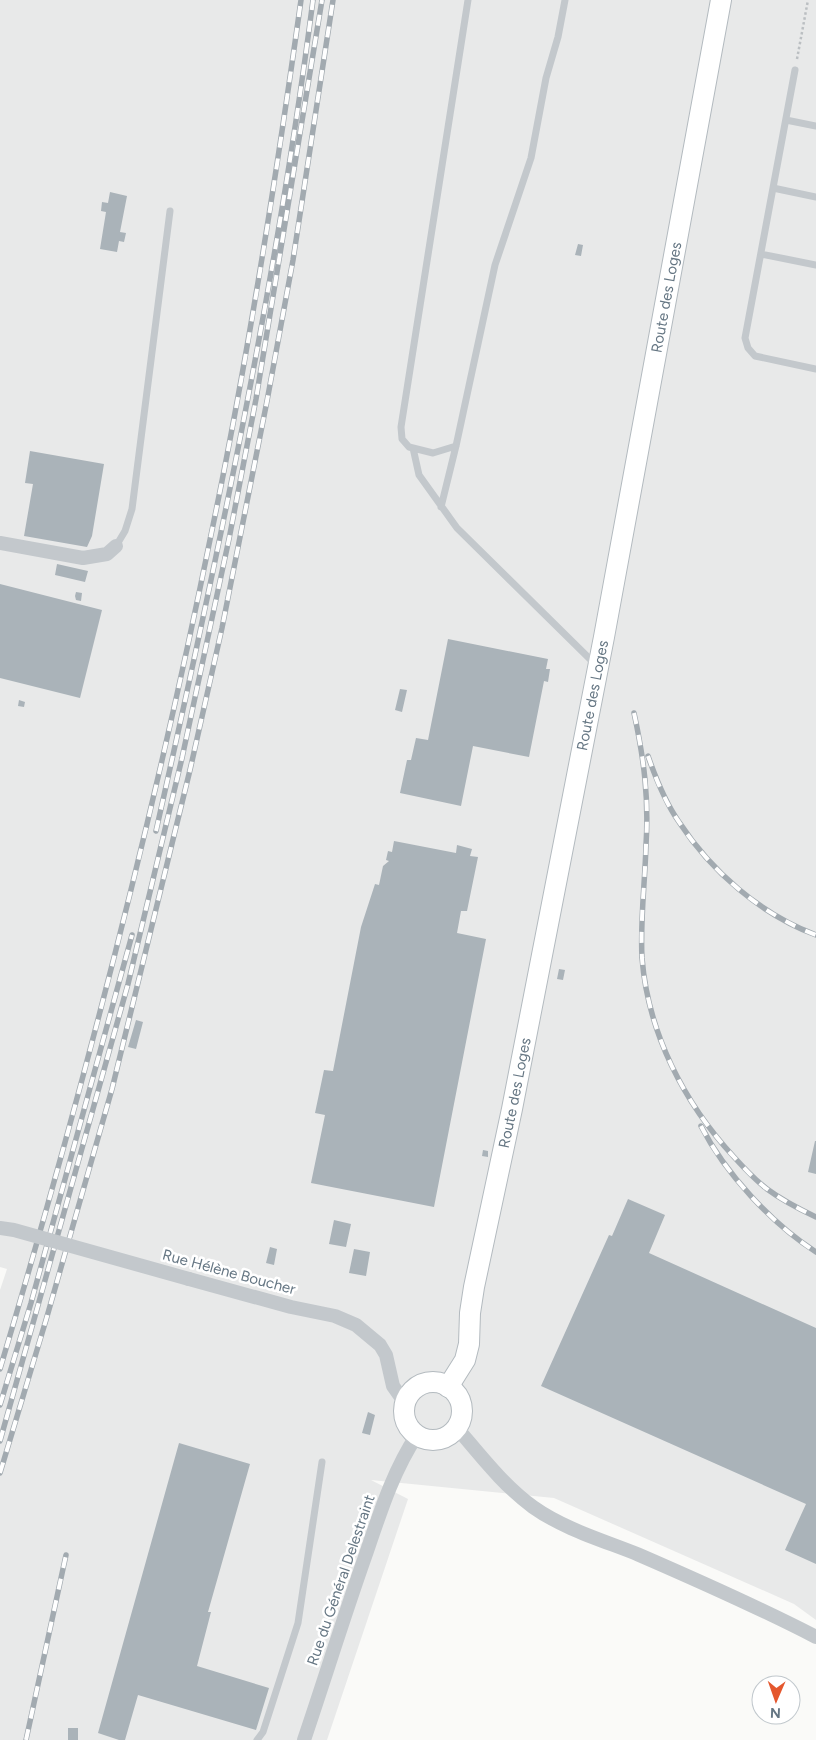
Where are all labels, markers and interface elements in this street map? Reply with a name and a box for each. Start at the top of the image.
street label: Route des Loges [647,240,685,354]
street label: Route des Loges [573,639,612,752]
street label: Route des Loges [495,1036,535,1150]
street label: Rue Hélène Boucher [161,1246,297,1298]
street label: Rue du Général Delestraint [303,1492,379,1668]
north arrow [751,1675,801,1725]
text: N [770,1704,781,1721]

